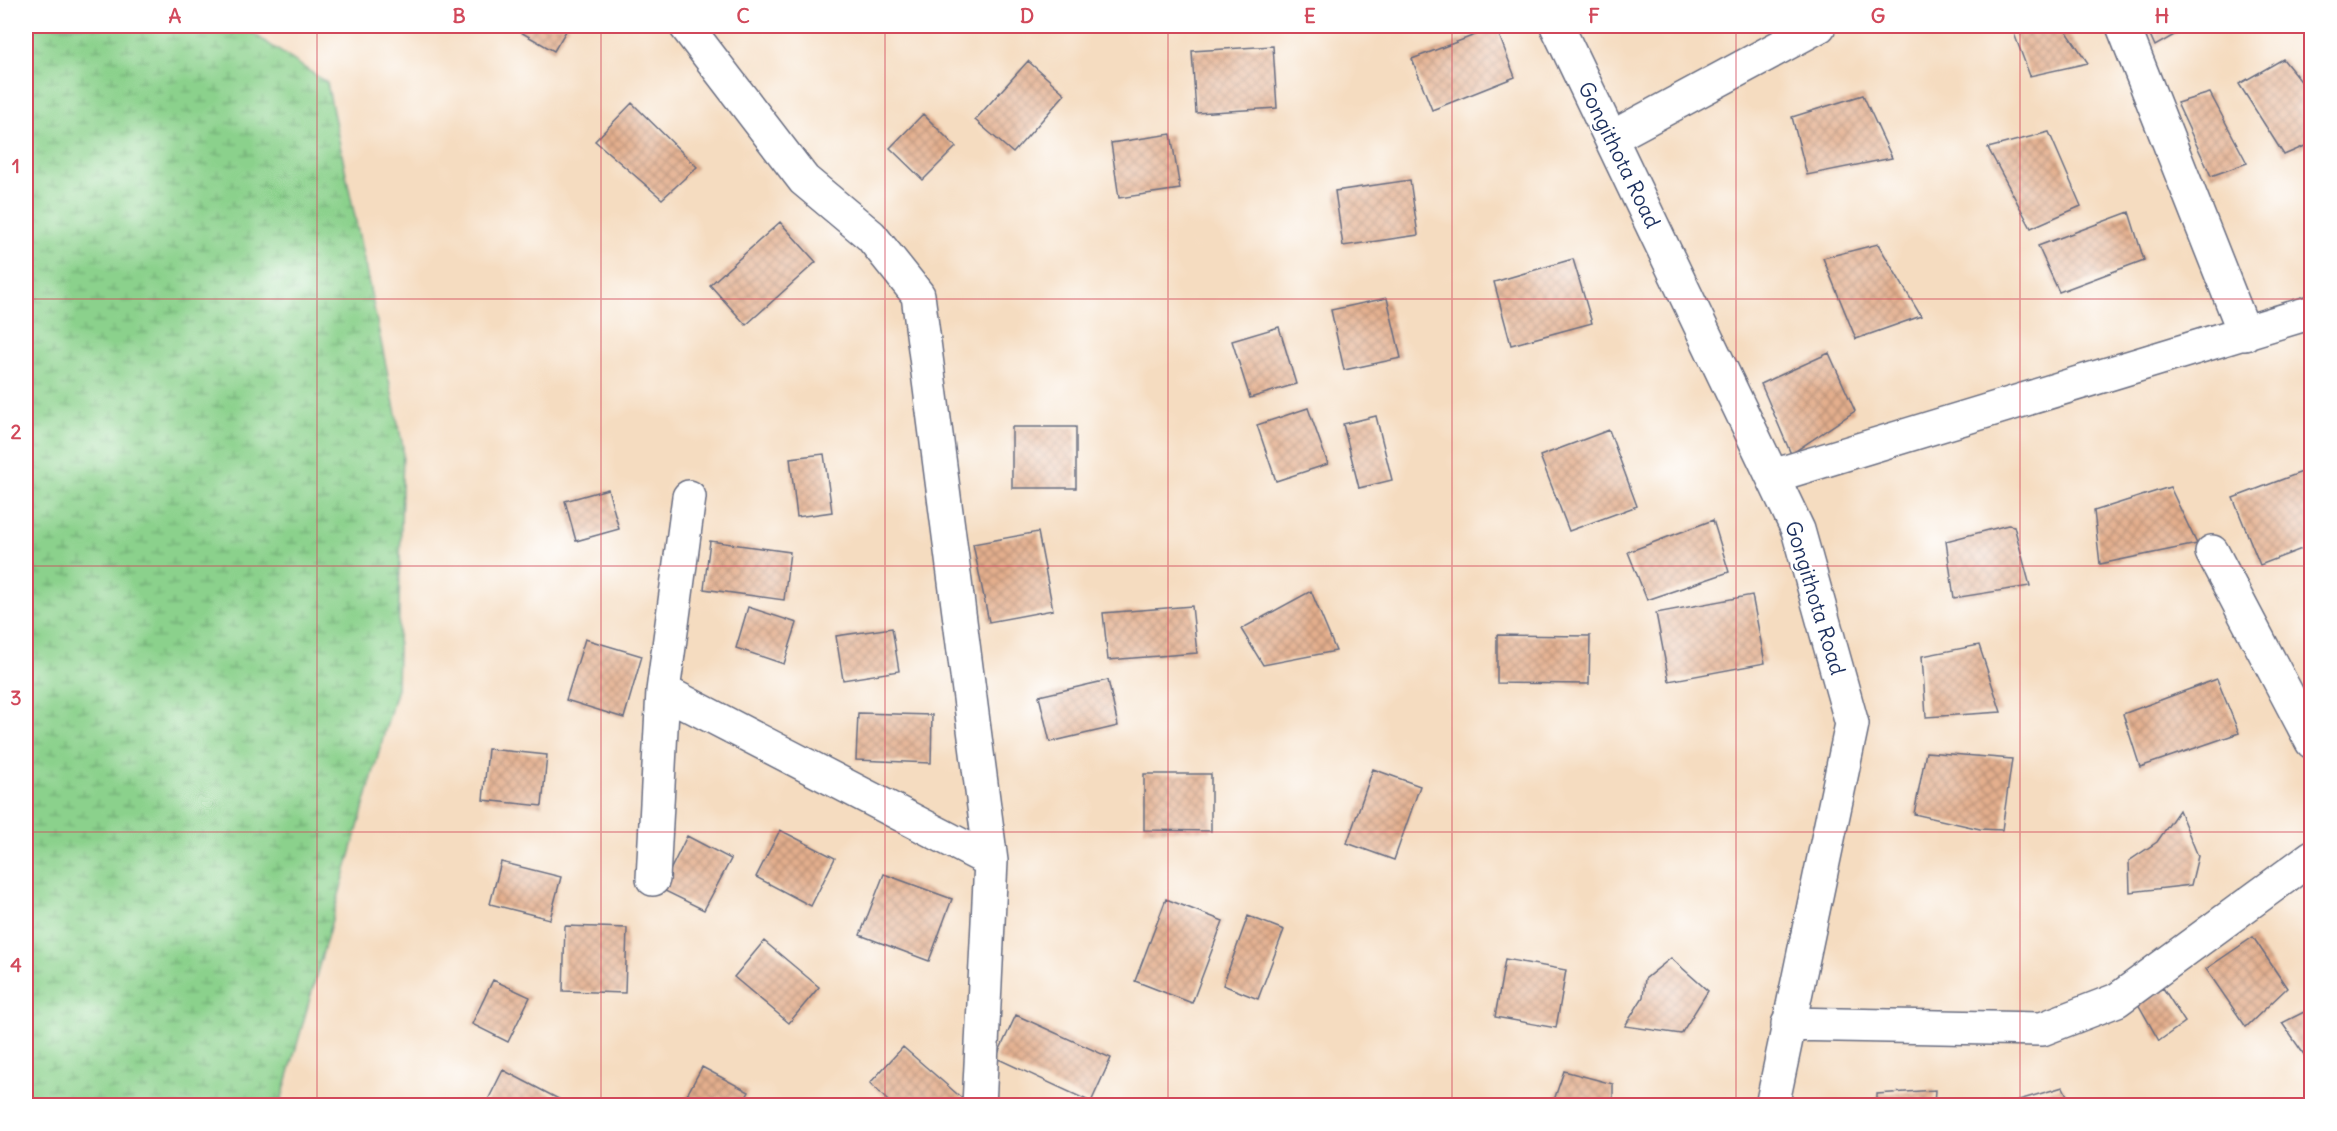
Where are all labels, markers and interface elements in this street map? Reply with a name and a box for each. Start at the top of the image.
text: A [169,3,182,28]
text: B [452,3,466,28]
text: C [736,3,750,28]
text: D [1020,3,1034,28]
text: E [1304,3,1316,28]
text: F [1588,3,1600,28]
text: G [1871,3,1885,28]
text: H [2155,3,2169,28]
street label: Gongithota Road [1572,77,1667,232]
text: 1 [12,153,20,178]
text: 2 [11,419,22,444]
street label: Gongithota Road [1779,518,1852,678]
text: 3 [10,685,22,710]
text: 4 [10,952,22,977]

